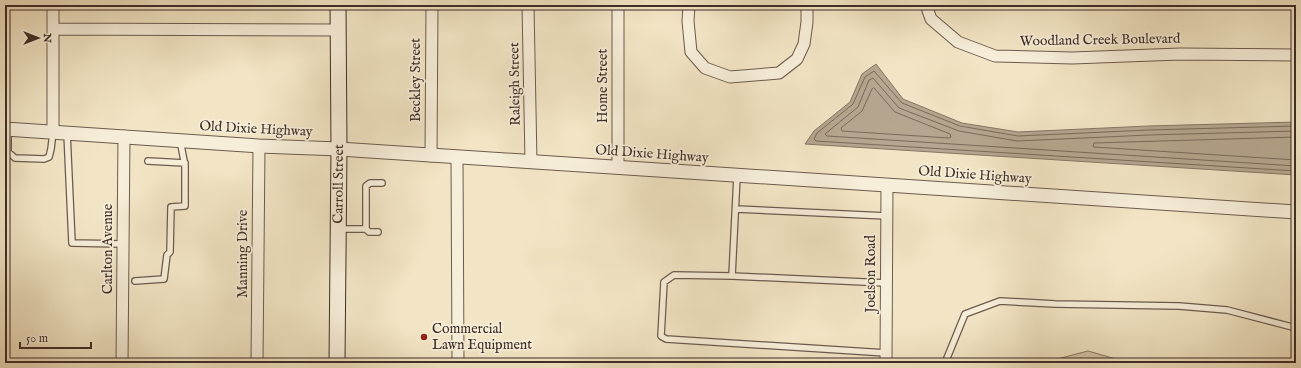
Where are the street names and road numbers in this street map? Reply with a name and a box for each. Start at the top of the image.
street label: Woodland Creek Boulevard [1020,30,1181,50]
street label: Beckley Street [407,38,425,122]
street label: Raleigh Street [505,42,525,126]
street label: Home Street [594,49,612,123]
street label: Old Dixie Highway [199,117,313,141]
street label: Old Dixie Highway [595,141,709,167]
street label: Carroll Street [329,144,348,224]
street label: Old Dixie Highway [918,162,1032,188]
street label: Carlton Avenue [99,203,117,294]
street label: Manning Drive [234,209,252,298]
street label: Joelson Road [862,235,880,315]

